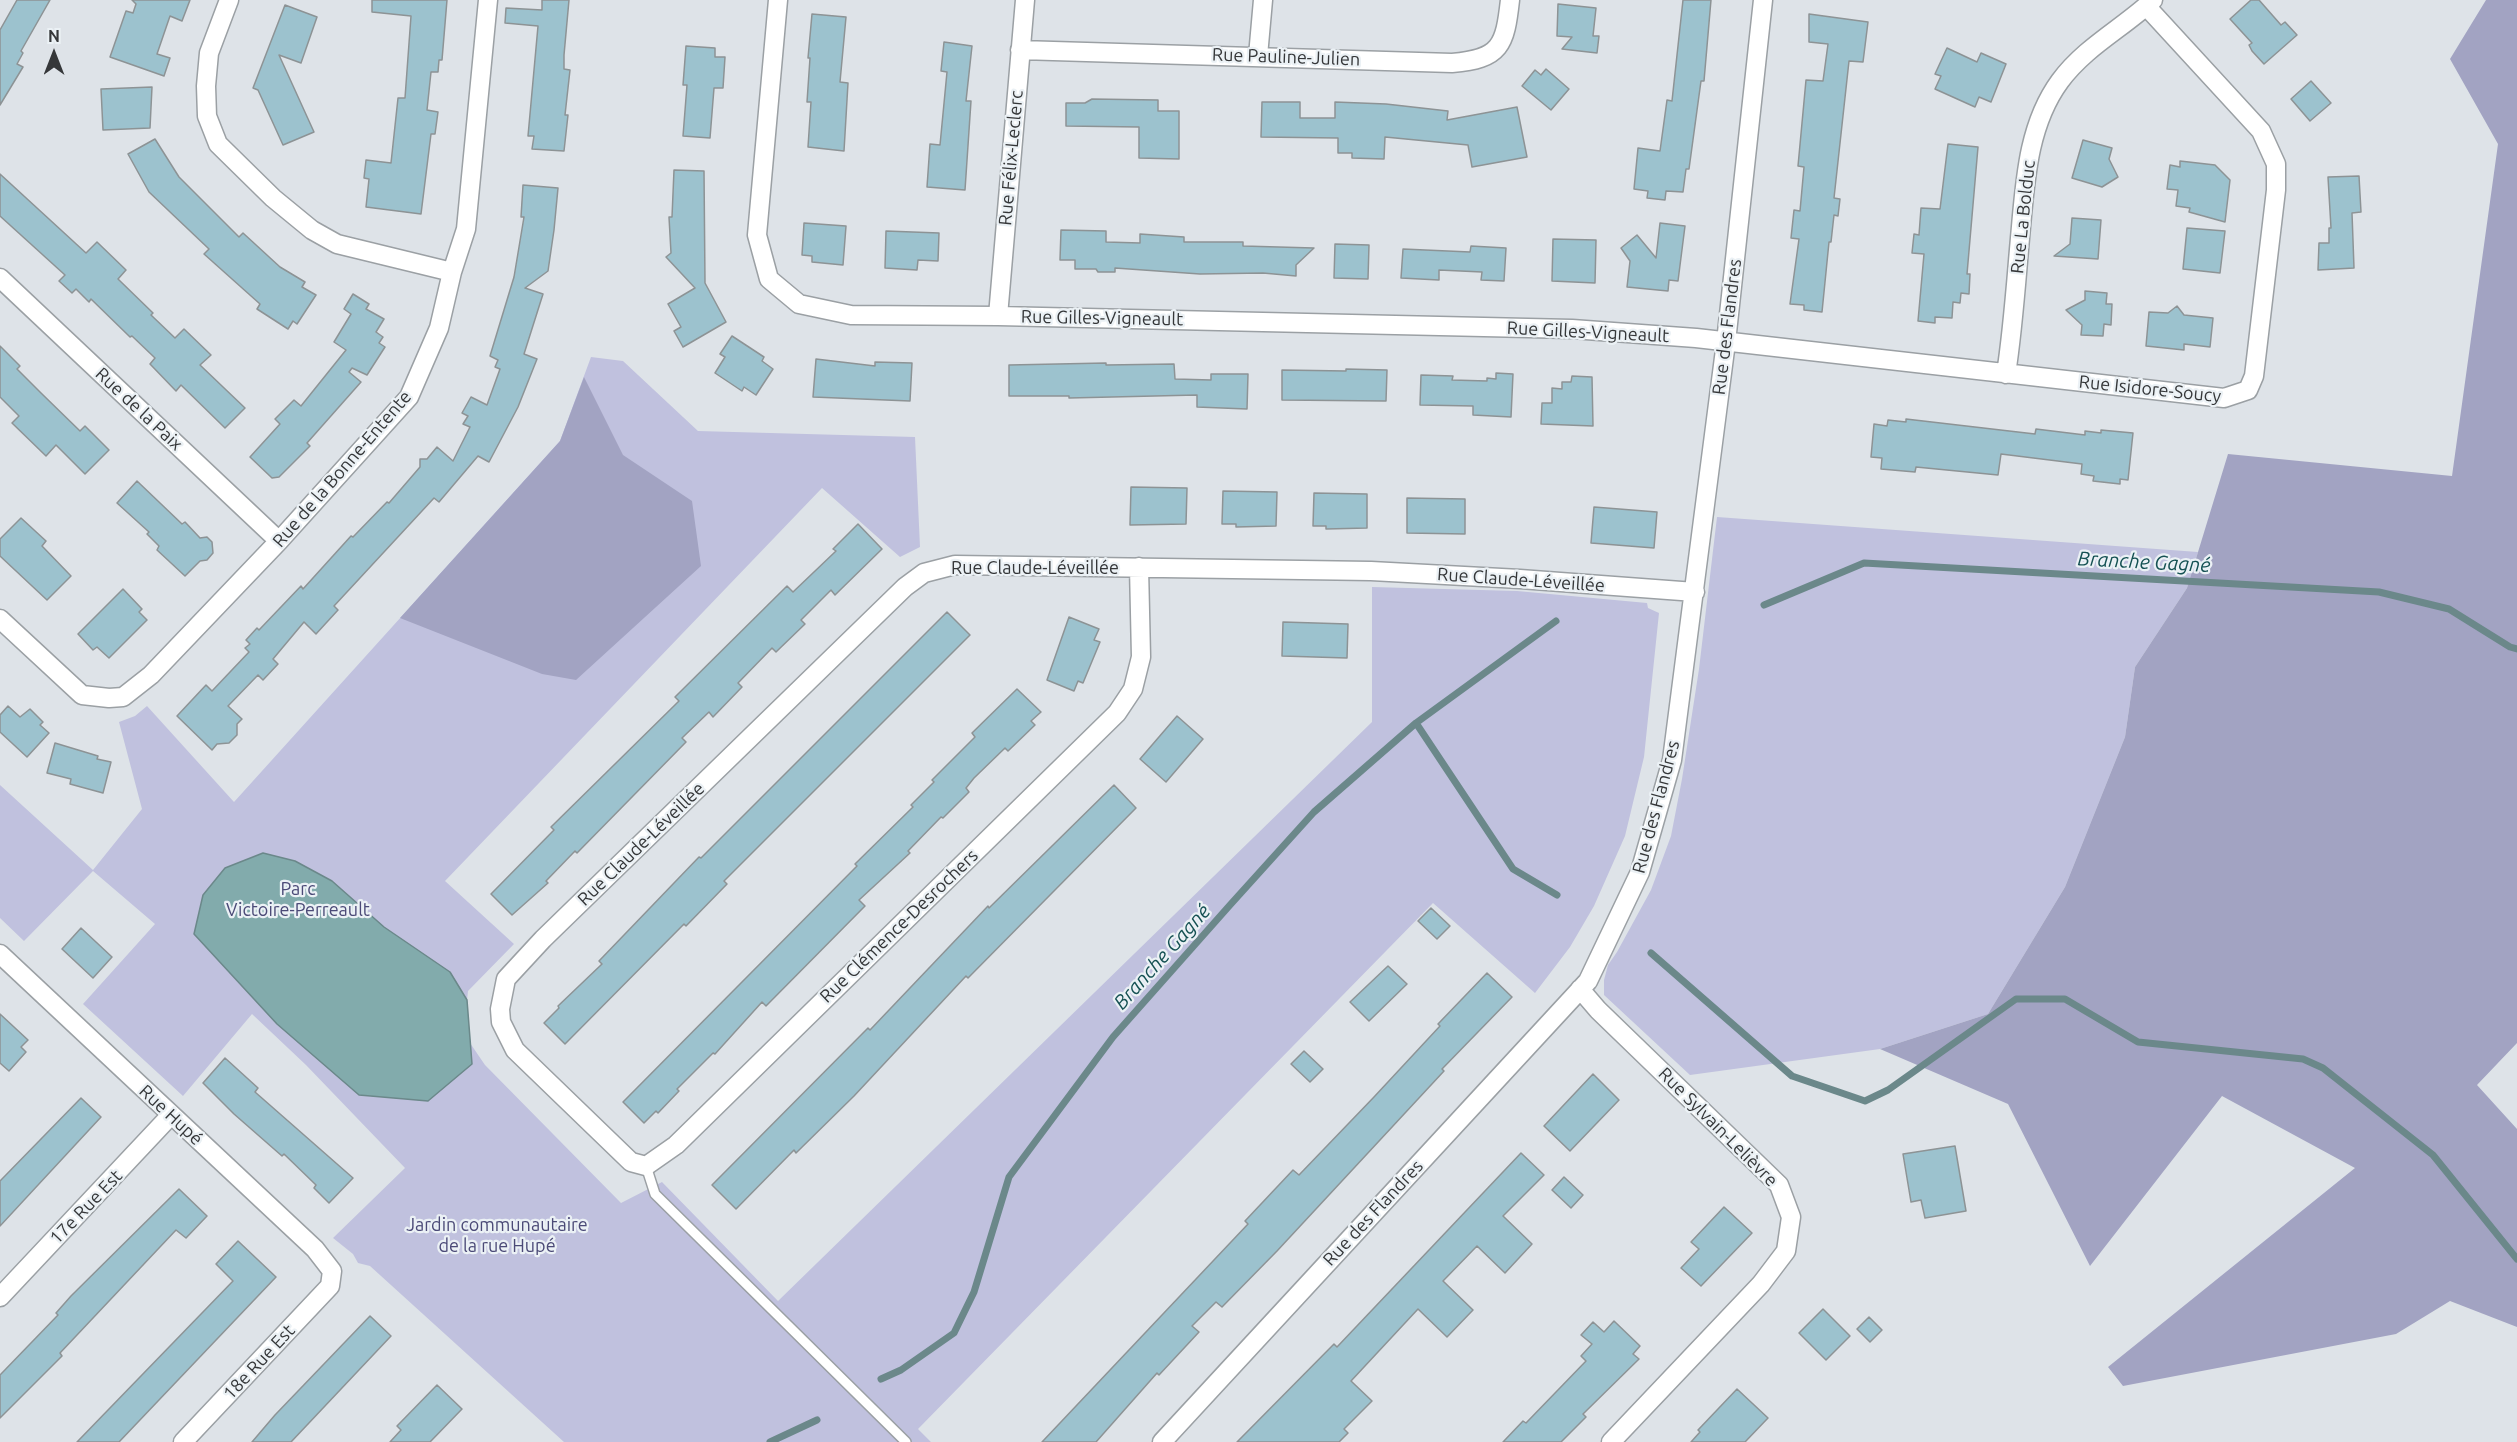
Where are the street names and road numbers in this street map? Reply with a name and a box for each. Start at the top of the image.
street label: Rue Pauline-Julien [1212,44,1360,70]
street label: Rue Félix-Leclerc [994,90,1028,226]
street label: Rue La Bolduc [2006,159,2040,275]
street label: Rue des Flandres [1708,258,1746,396]
street label: Rue Gilles-Vigneault [1021,306,1183,330]
street label: Rue Gilles-Vigneault [1506,317,1670,347]
street label: Rue de la Paix [91,363,187,455]
street label: Rue Isidore-Soucy [2078,371,2222,407]
street label: Rue de la Bonne-Entente [268,386,416,552]
street label: Rue Claude-Léveillée [951,557,1119,579]
street label: Rue Claude-Léveillée [1436,563,1606,597]
street label: Rue des Flandres [1628,738,1684,876]
street label: Rue Claude-Léveillée [573,778,709,910]
street label: Rue Clémence-Desrochers [815,845,983,1007]
street label: Rue Sylvain-Lelièvre [1654,1063,1782,1191]
street label: Rue Hupé [135,1080,207,1150]
street label: Rue des Flandres [1318,1156,1428,1270]
street label: 17e Rue Est [45,1165,127,1249]
street label: 18e Rue Est [219,1320,299,1404]

